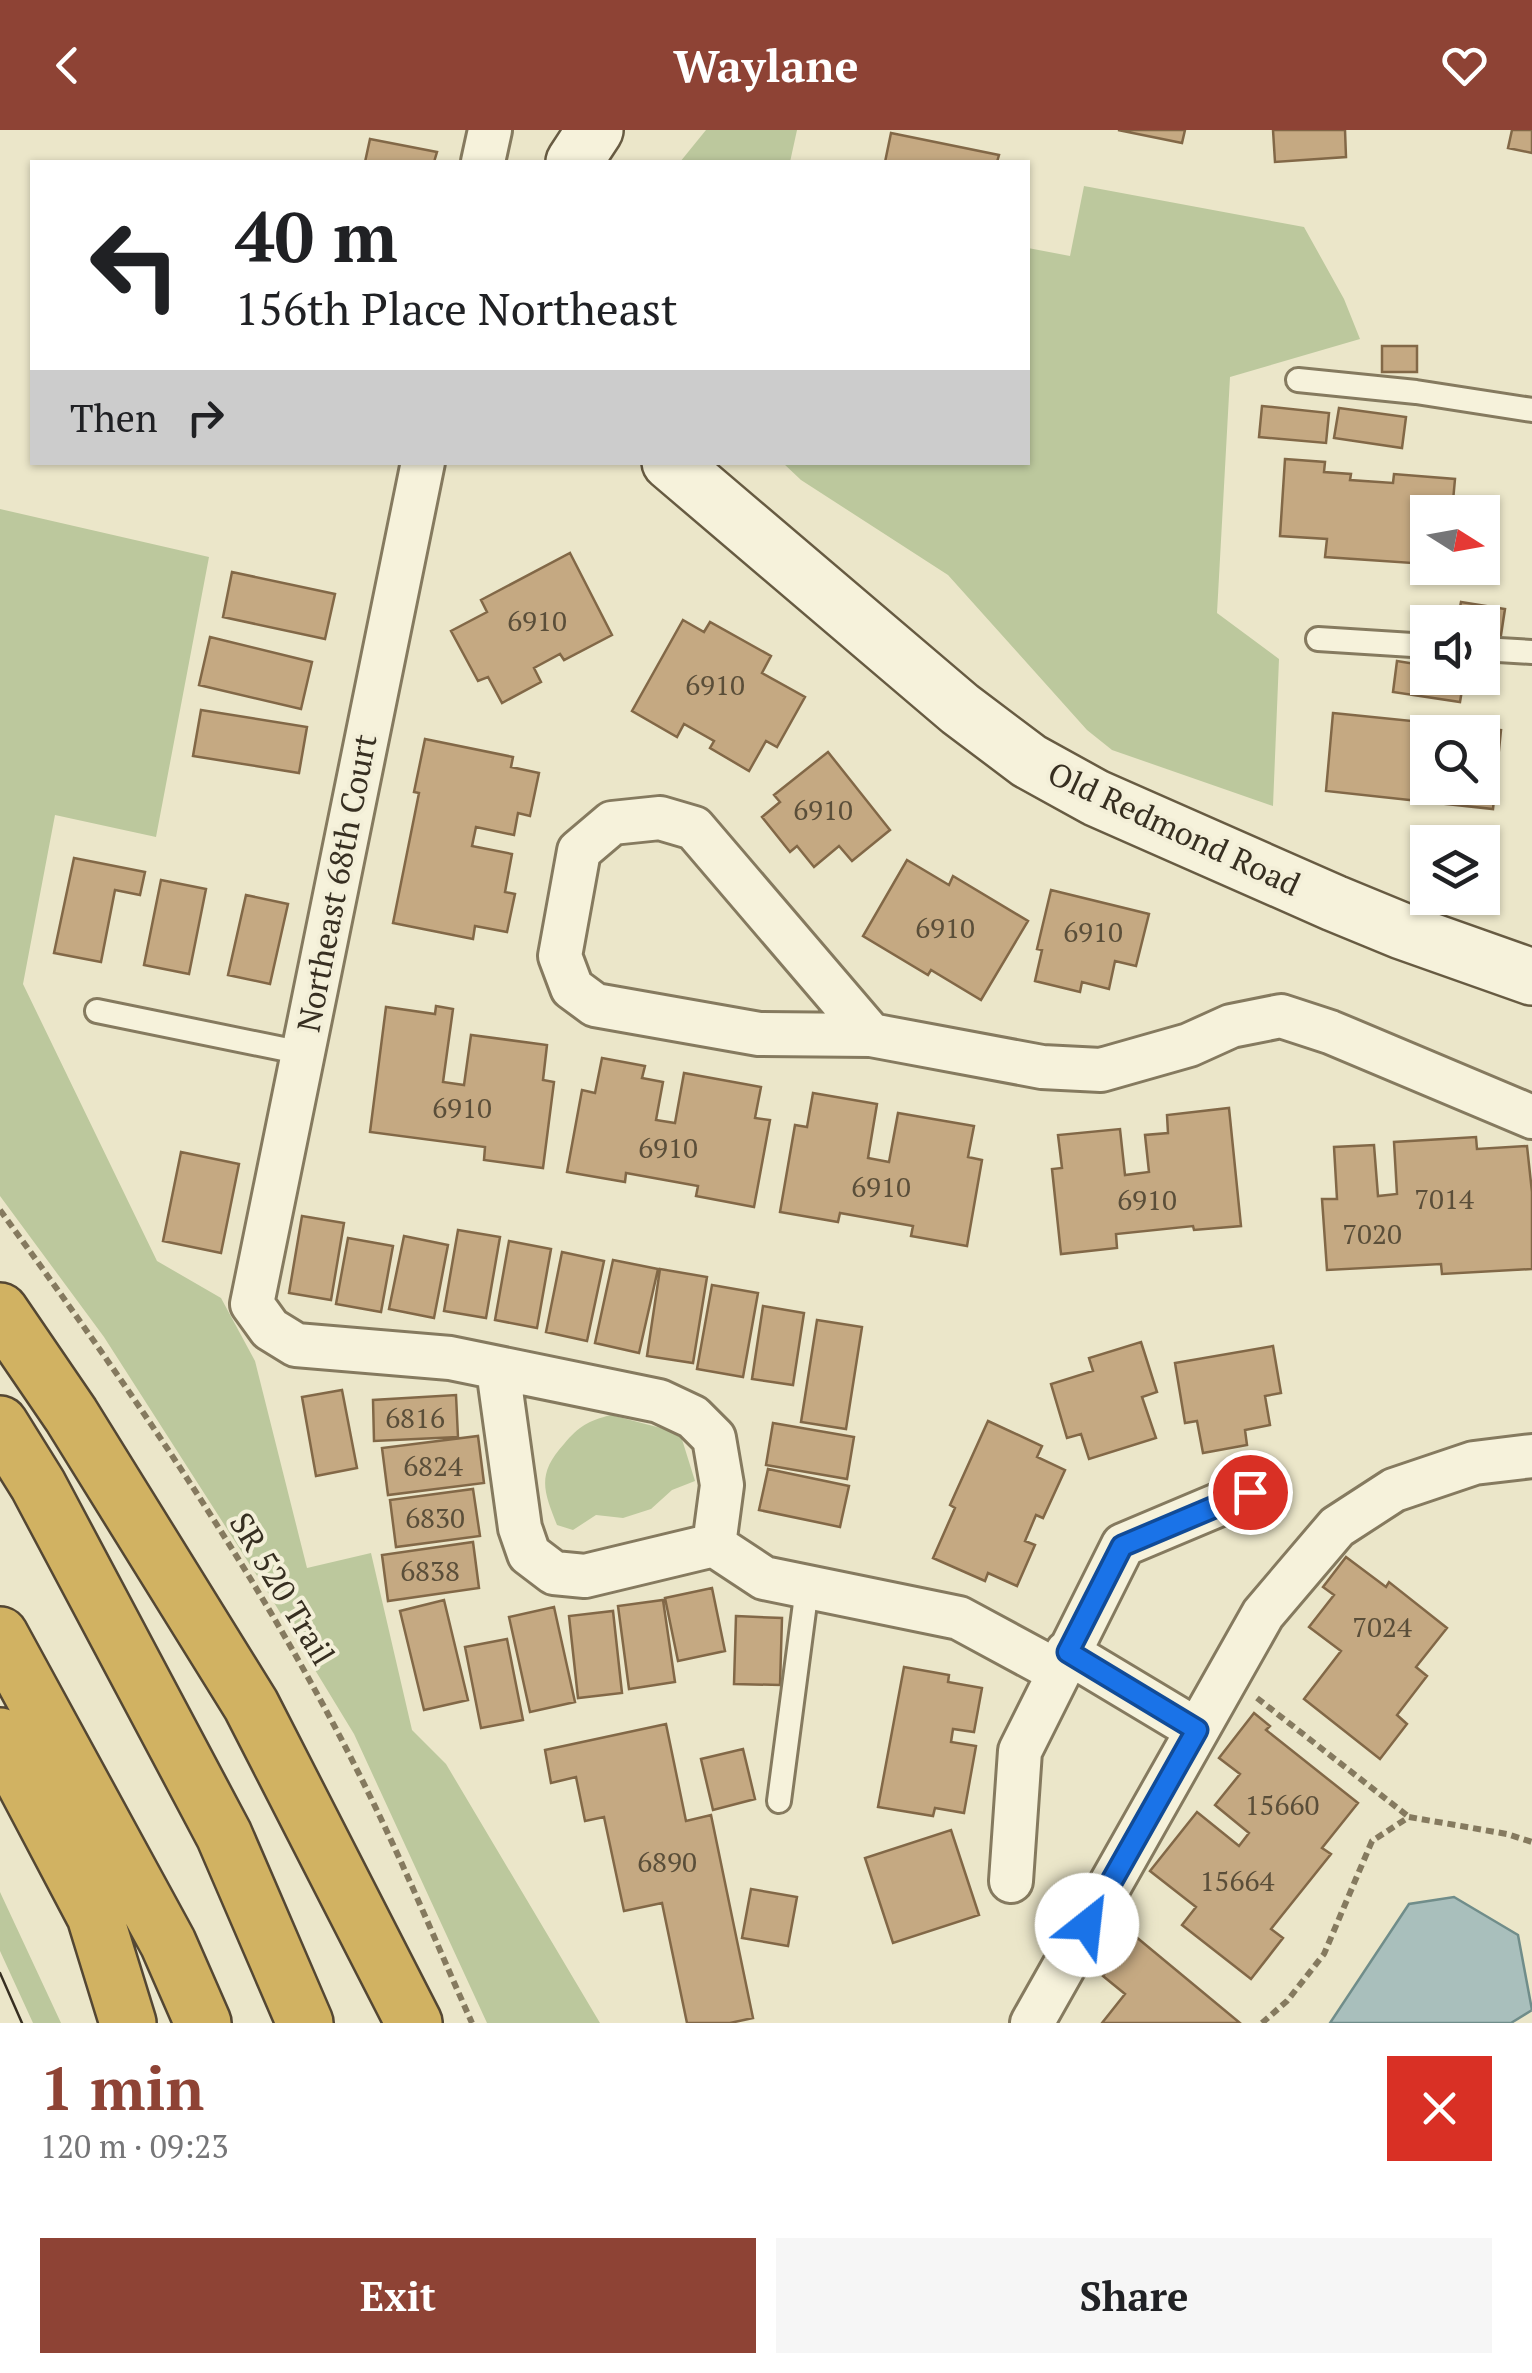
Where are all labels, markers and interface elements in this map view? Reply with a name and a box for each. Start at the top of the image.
text: Waylane [673,35,859,95]
icon: back [40,38,95,93]
icon: heart [1437,38,1492,93]
text: 40 m [235,189,398,282]
icon: left [70,200,200,330]
text: 156th Place Northeast [235,278,678,338]
icon: right [178,390,233,445]
text: Then [70,393,158,443]
north arrow [1410,495,1500,585]
map controls [1410,495,1500,915]
house number: 6910 [507,602,567,639]
button: sound [1410,605,1500,695]
house number: 6910 [685,666,745,703]
button: search [1410,715,1500,805]
street label: Northeast 68th Court [287,730,386,1035]
street label: Old Redmond Road [1042,751,1308,905]
house number: 6910 [793,791,853,828]
button: layers [1410,825,1500,915]
house number: 6910 [915,909,975,946]
house number: 6910 [1063,913,1123,950]
house number: 6910 [432,1089,492,1126]
house number: 6910 [638,1129,698,1166]
house number: 6910 [851,1168,911,1205]
house number: 7014 [1414,1180,1474,1217]
house number: 6910 [1117,1181,1177,1218]
house number: 7020 [1342,1215,1402,1252]
house number: 6816 [385,1399,445,1436]
house number: 6824 [403,1447,463,1484]
pin [1208,1450,1293,1535]
icon: arrive [1223,1465,1278,1520]
house number: 6830 [405,1499,465,1536]
street label: SR 520 Trail [221,1504,345,1673]
house number: 6838 [400,1552,460,1589]
house number: 7024 [1352,1608,1412,1645]
house number: 15660 [1245,1786,1319,1823]
house number: 6890 [637,1843,697,1880]
house number: 15664 [1200,1862,1274,1899]
position arrow [1035,1873,1139,1977]
text: 1 min [40,2048,204,2127]
button: close [1387,2056,1492,2161]
text: 120 m · 09:23 [40,2125,228,2167]
button: Exit [40,2238,756,2353]
button: Share [776,2238,1492,2353]

